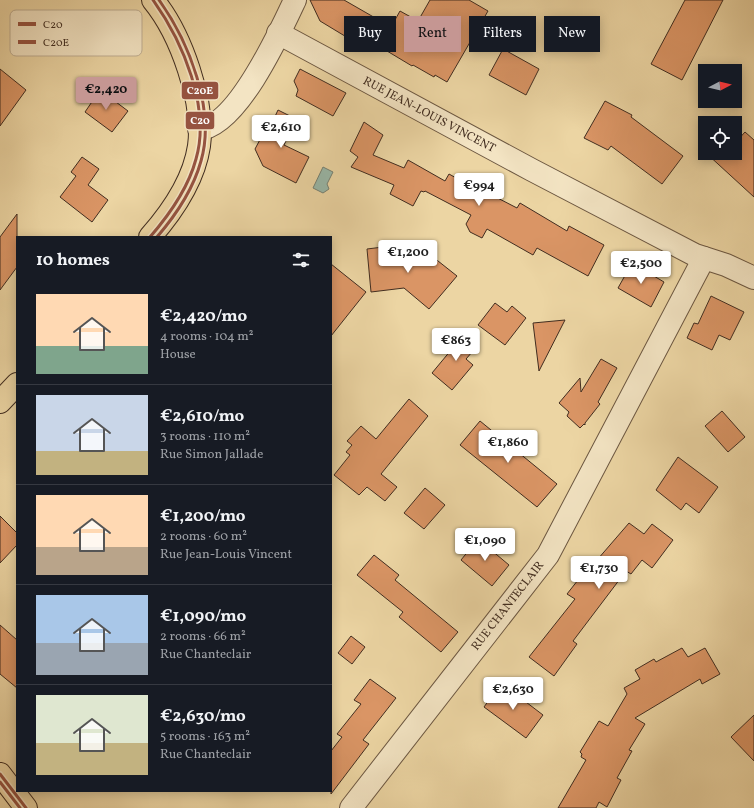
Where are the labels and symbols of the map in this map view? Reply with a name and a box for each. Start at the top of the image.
legend [10,10,142,56]
text: C20 [43,18,63,33]
text: C20E [43,36,70,51]
north arrow [698,64,742,108]
street label: RUE JEAN-LOUIS VINCENT [360,73,498,157]
pin: €2,420 [73,77,139,111]
line badge: C20E [181,81,219,100]
text: C20E [187,84,213,99]
line badge: C20 [185,111,215,130]
text: C20 [190,114,210,129]
pin: €2,610 [248,115,314,149]
pin: €994 [455,173,503,207]
pin: €1,200 [375,240,441,274]
pin: €2,500 [608,251,674,285]
pin: €863 [432,328,480,362]
pin: €1,860 [475,430,541,464]
pin: €1,090 [452,528,518,562]
pin: €1,730 [566,556,632,590]
street label: RUE CHANTECLAIR [468,558,548,654]
pin: €2,630 [480,677,546,711]

